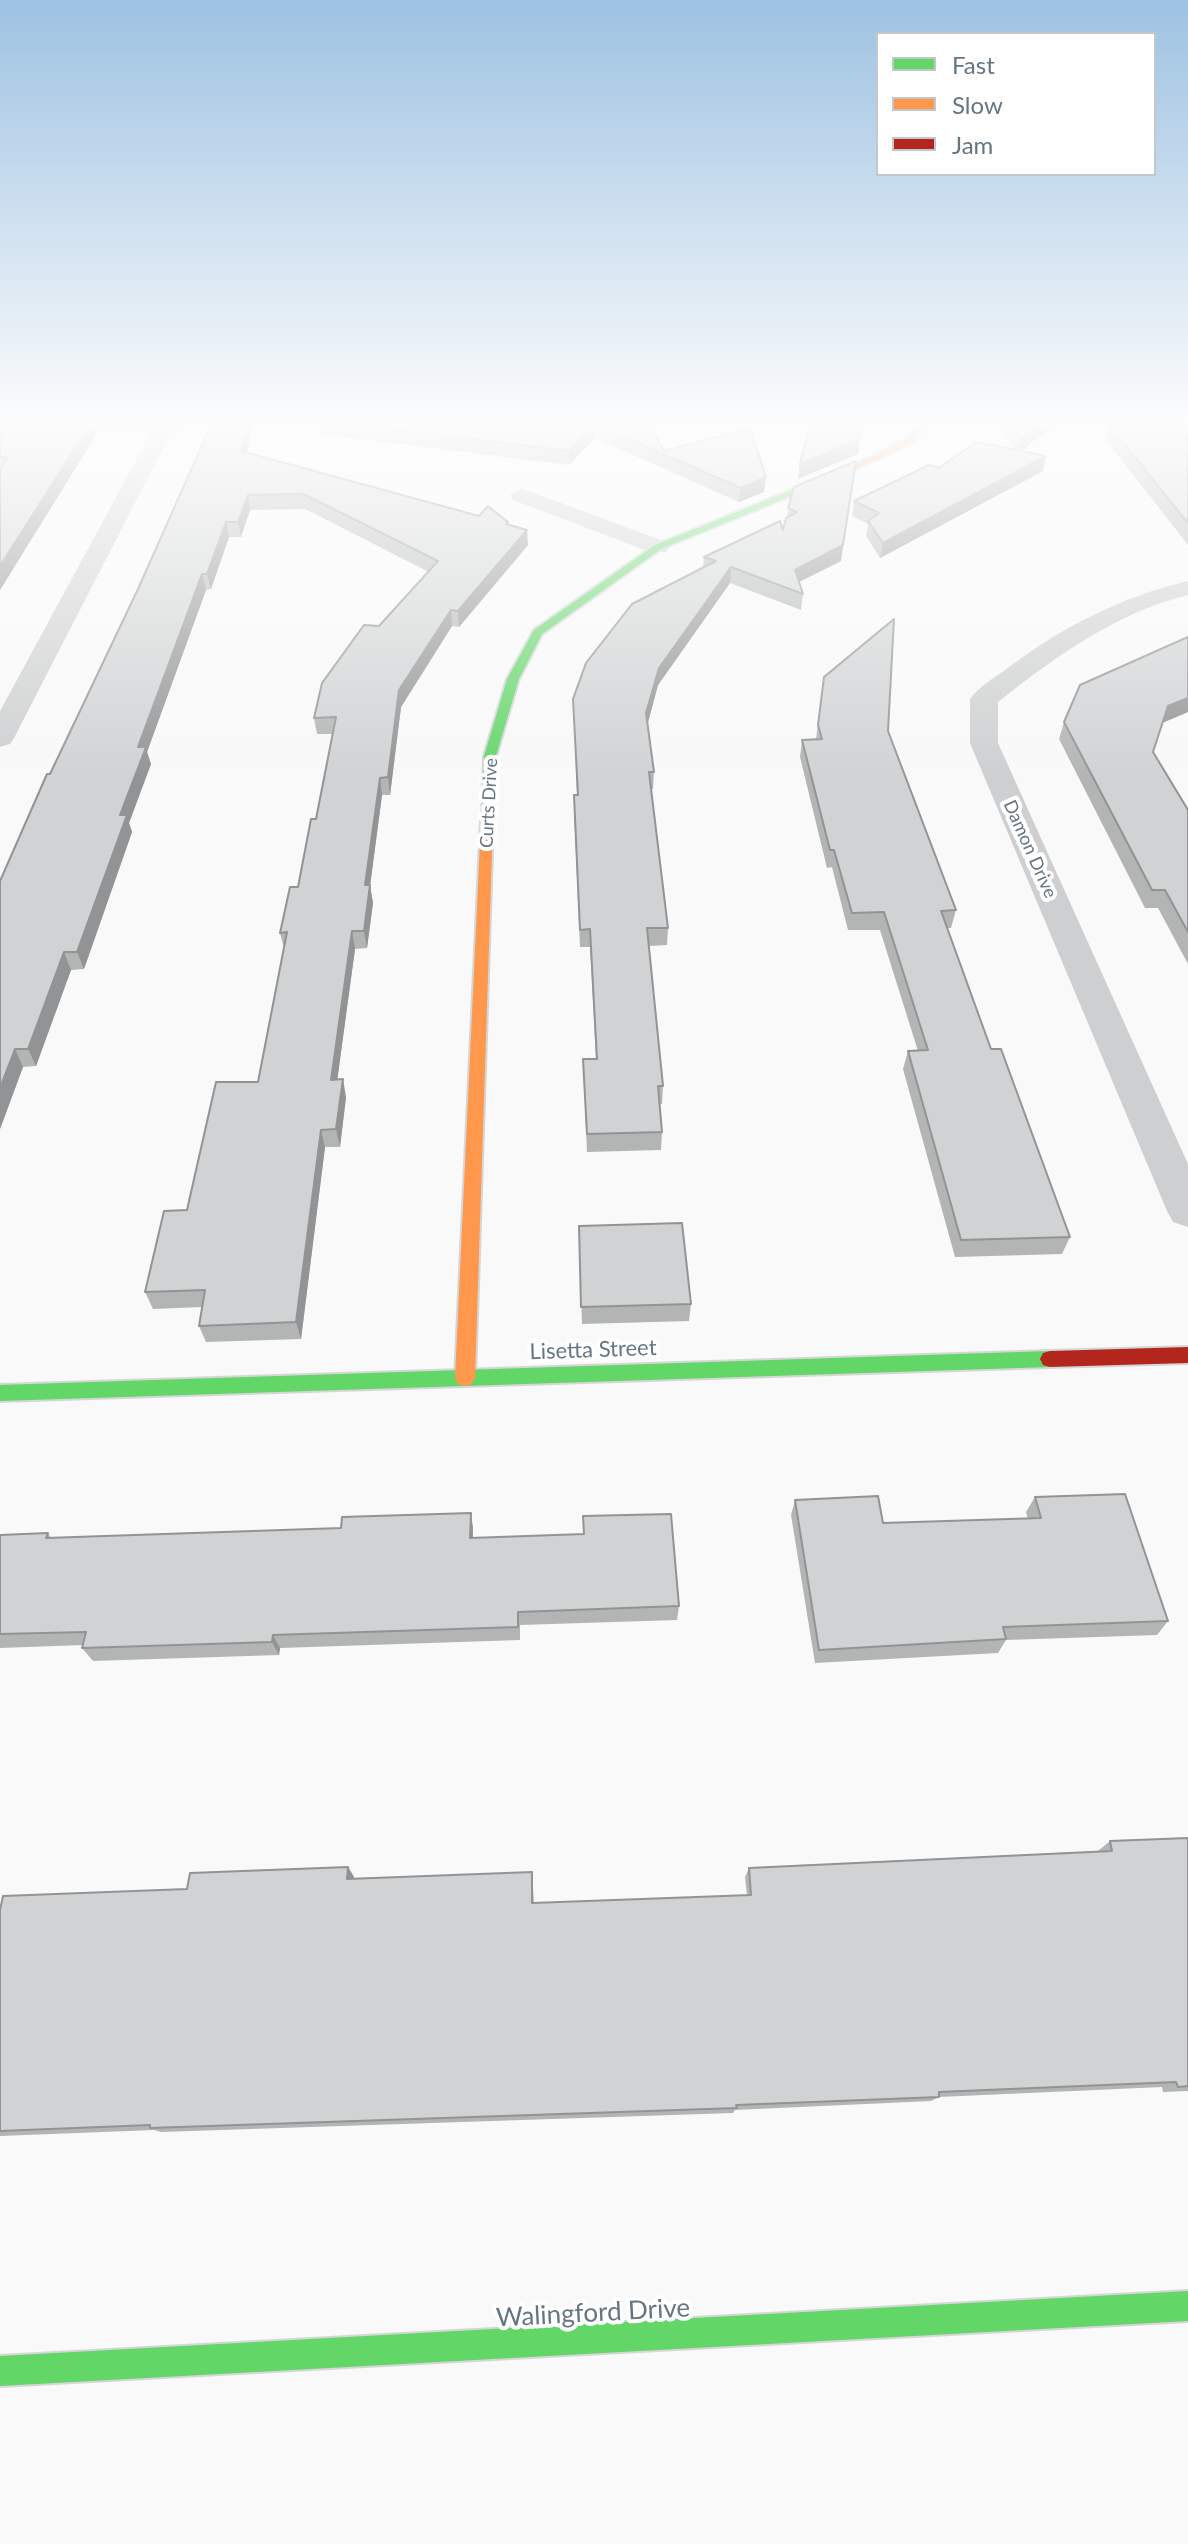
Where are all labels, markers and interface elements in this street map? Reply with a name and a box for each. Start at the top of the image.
legend [876,32,1156,176]
text: Fast [952,50,995,79]
text: Slow [952,90,1003,119]
text: Jam [952,130,993,159]
street label: Curts Drive [476,757,502,849]
street label: Damon Drive [999,797,1061,901]
street label: Lisetta Street [529,1335,657,1365]
street label: Walingford Drive [495,2292,691,2334]

